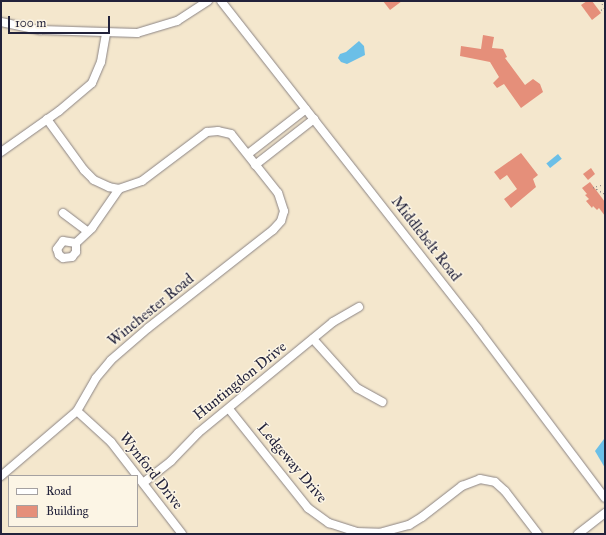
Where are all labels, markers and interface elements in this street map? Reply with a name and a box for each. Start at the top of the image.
scale bar [10,8,112,34]
text: 100 m [15,16,46,30]
street label: Middlebelt Road [387,193,465,285]
street label: Winchester Road [104,270,198,350]
street label: Huntingdon Drive [190,338,290,424]
street label: Ledgeway Drive [253,419,331,507]
street label: Wynford Drive [115,429,187,513]
legend [8,475,138,527]
text: Road [46,484,72,498]
text: Building [46,504,88,518]

